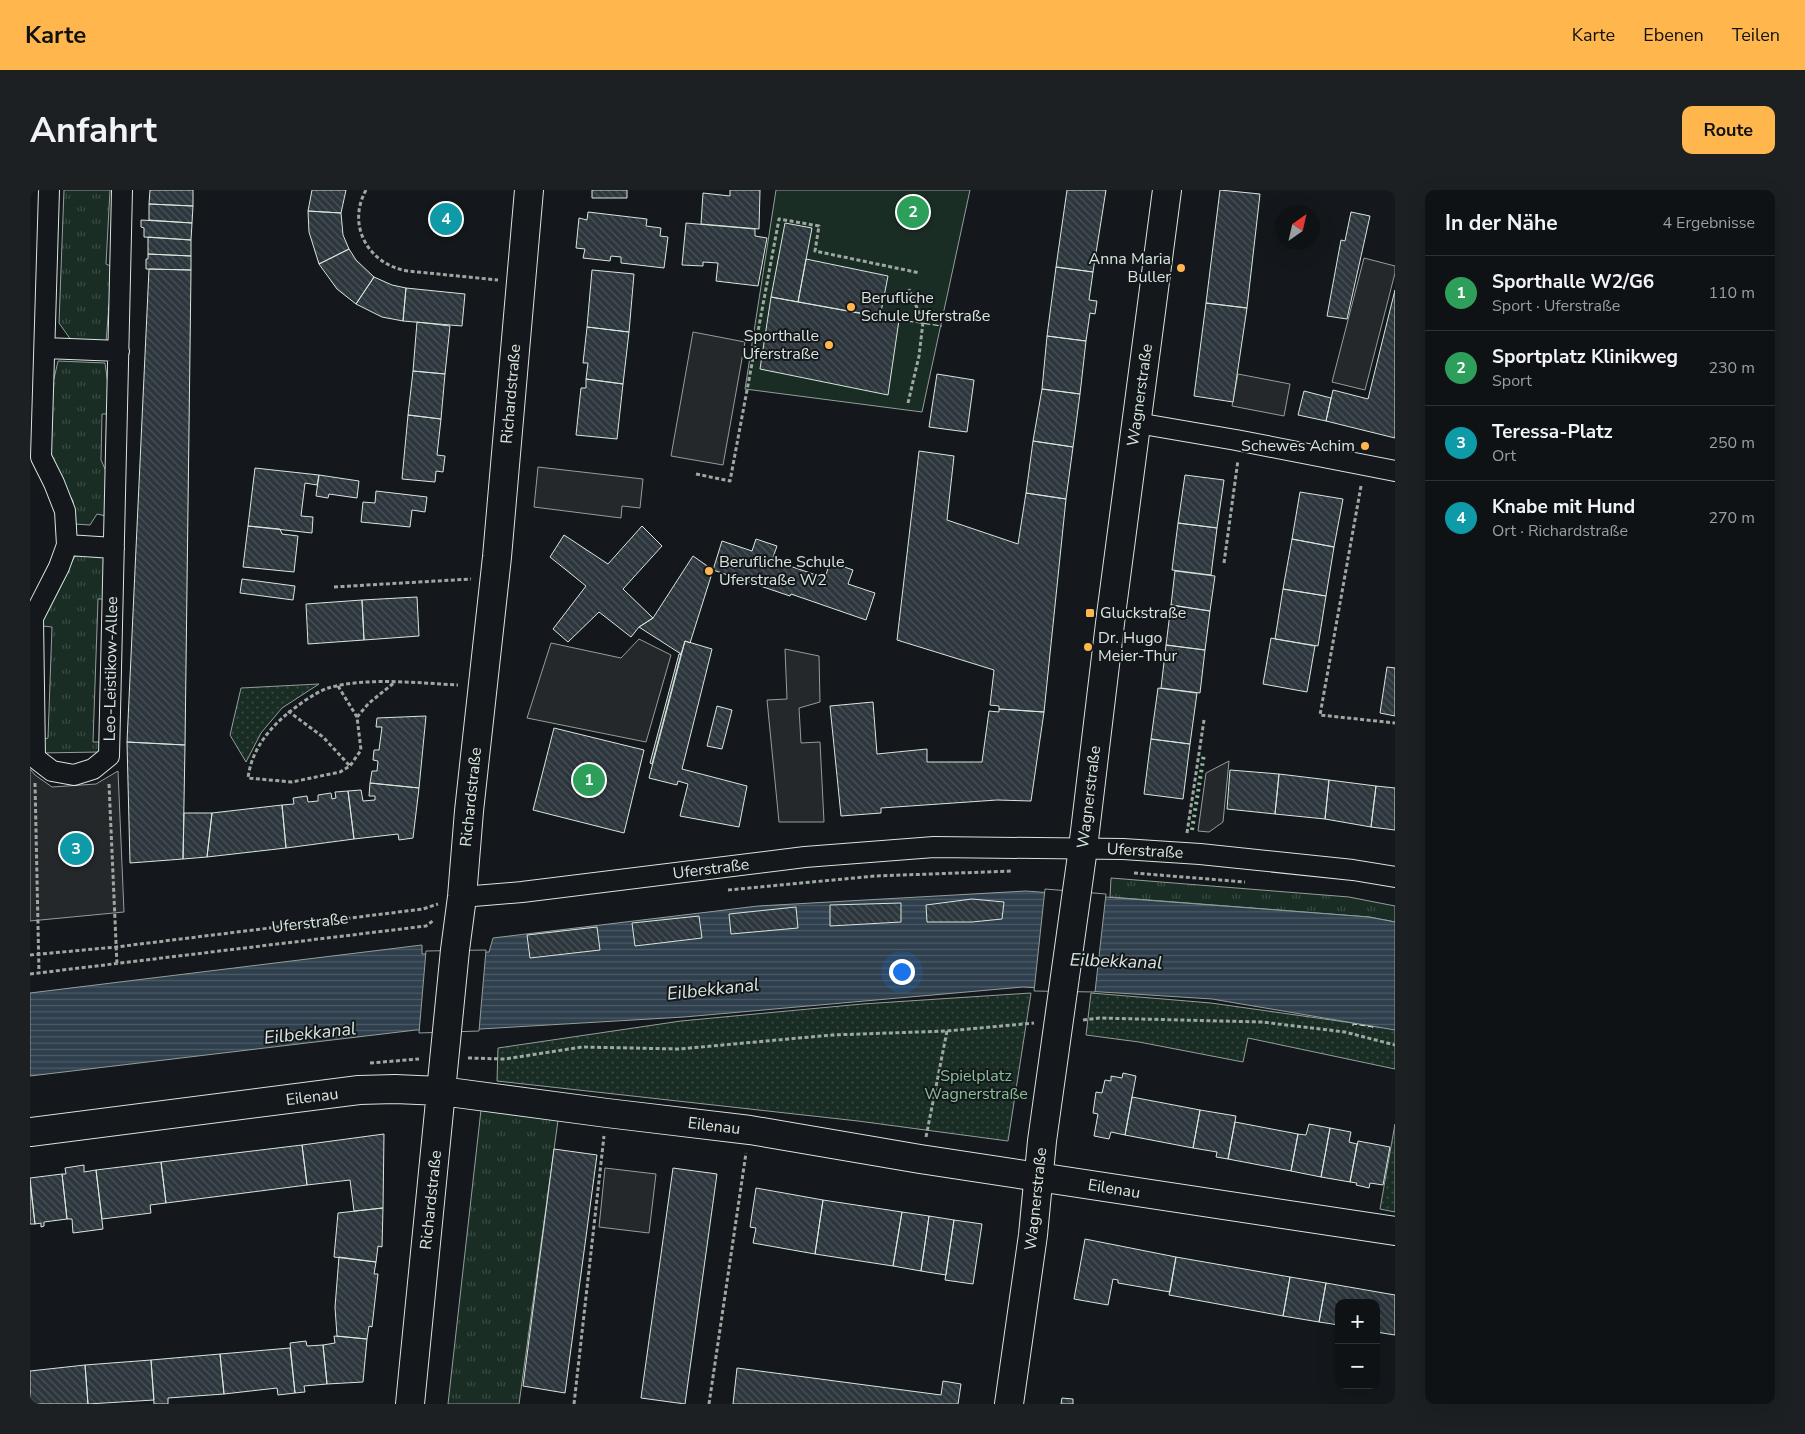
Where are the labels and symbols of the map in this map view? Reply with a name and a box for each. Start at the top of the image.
pin: 2 [897,193,929,231]
pin: 4 [430,200,462,238]
north arrow [1275,205,1320,250]
place label: Anna Maria Buller [1088,248,1171,288]
marker: Anna Maria Buller [1175,262,1187,274]
place label: Berufliche Schule Uferstraße [861,287,990,327]
marker: Berufliche Schule Uferstraße [845,301,857,313]
place label: Sporthalle Uferstraße [742,325,819,365]
marker: Sporthalle Uferstraße [823,339,835,351]
street label: Wagnerstraße [1122,342,1158,448]
street label: Richardstraße [496,343,526,445]
place label: Schewes Achim [1241,435,1355,457]
marker: Schewes Achim [1359,440,1371,452]
place label: Berufliche Schule Uferstraße W2 [719,551,844,591]
marker: Berufliche Schule Uferstraße W2 [703,565,715,577]
street label: Leo-Leistikow-Allee [99,596,123,742]
place label: Gluckstraße [1100,602,1186,624]
marker: Gluckstraße [1084,607,1096,619]
place label: Dr. Hugo Meier-Thur [1098,627,1178,667]
marker: Dr. Hugo Meier-Thur [1082,641,1094,653]
street label: Wagnerstraße [1072,744,1106,850]
street label: Richardstraße [455,746,487,848]
pin: 1 [573,761,605,799]
pin: 3 [60,830,92,868]
street label: Uferstraße [1106,838,1184,864]
street label: Uferstraße [672,853,750,885]
street label: Uferstraße [271,907,349,939]
water label: Eilbekkanal [1069,947,1163,975]
your location [889,959,915,985]
water label: Eilbekkanal [666,972,760,1006]
water label: Eilbekkanal [263,1016,357,1050]
park label: Spielplatz Wagnerstraße [924,1065,1028,1105]
street label: Eilenau [284,1083,340,1111]
street label: Eilenau [686,1112,742,1140]
street label: Wagnerstraße [1020,1146,1052,1252]
street label: Richardstraße [415,1149,447,1251]
street label: Eilenau [1086,1174,1142,1204]

